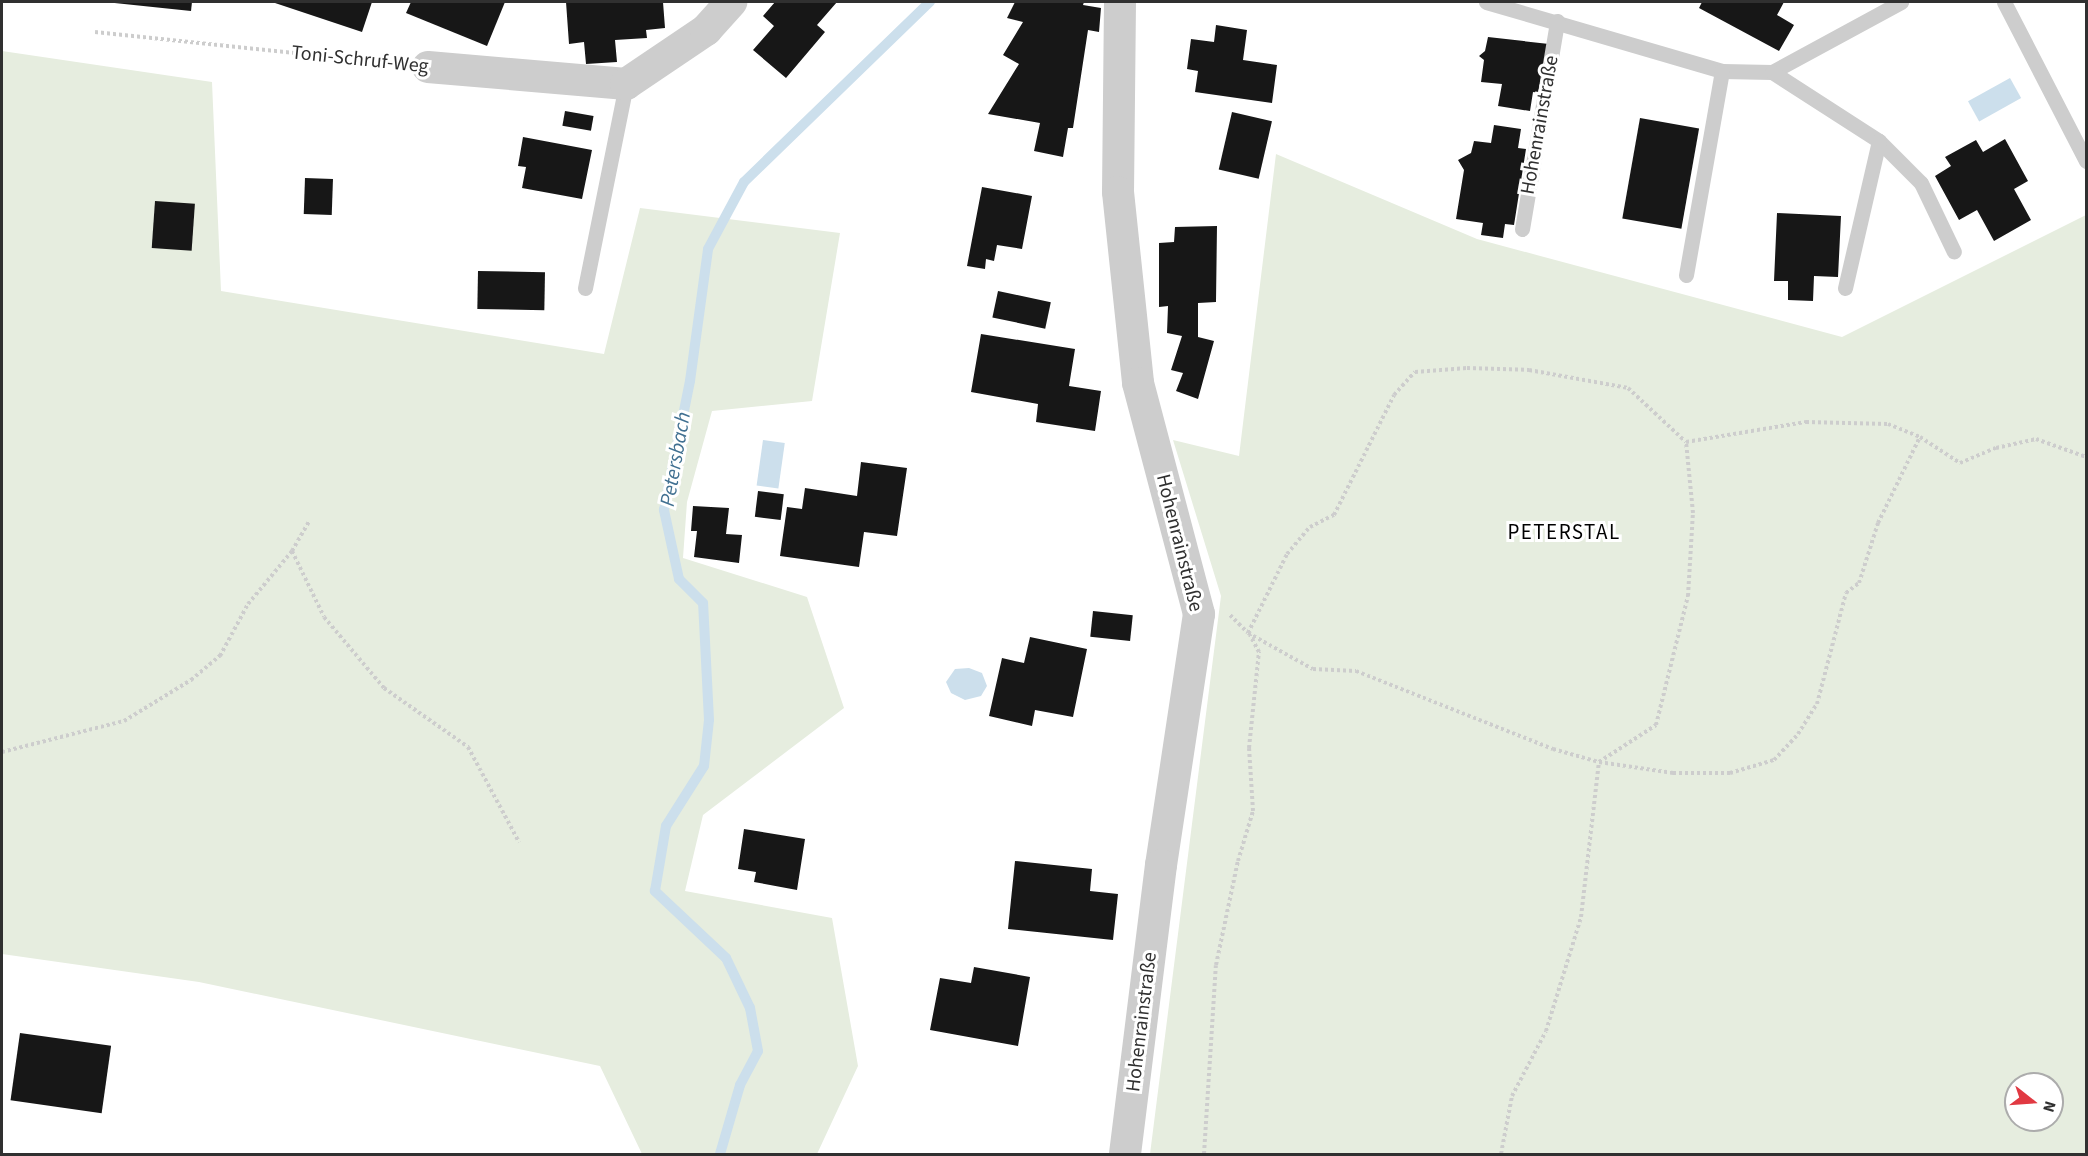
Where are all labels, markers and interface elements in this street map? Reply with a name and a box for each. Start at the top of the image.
street label: Toni-Schruf-Weg [290,41,430,79]
street label: Hohenrainstraße [1516,54,1564,196]
water label: Petersbach [654,410,696,508]
street label: Hohenrainstraße [1150,472,1208,614]
district label: PETERSTAL [1507,519,1621,545]
street label: Hohenrainstraße [1122,951,1162,1093]
north arrow [2004,1072,2064,1132]
text: N [2037,1098,2061,1115]

